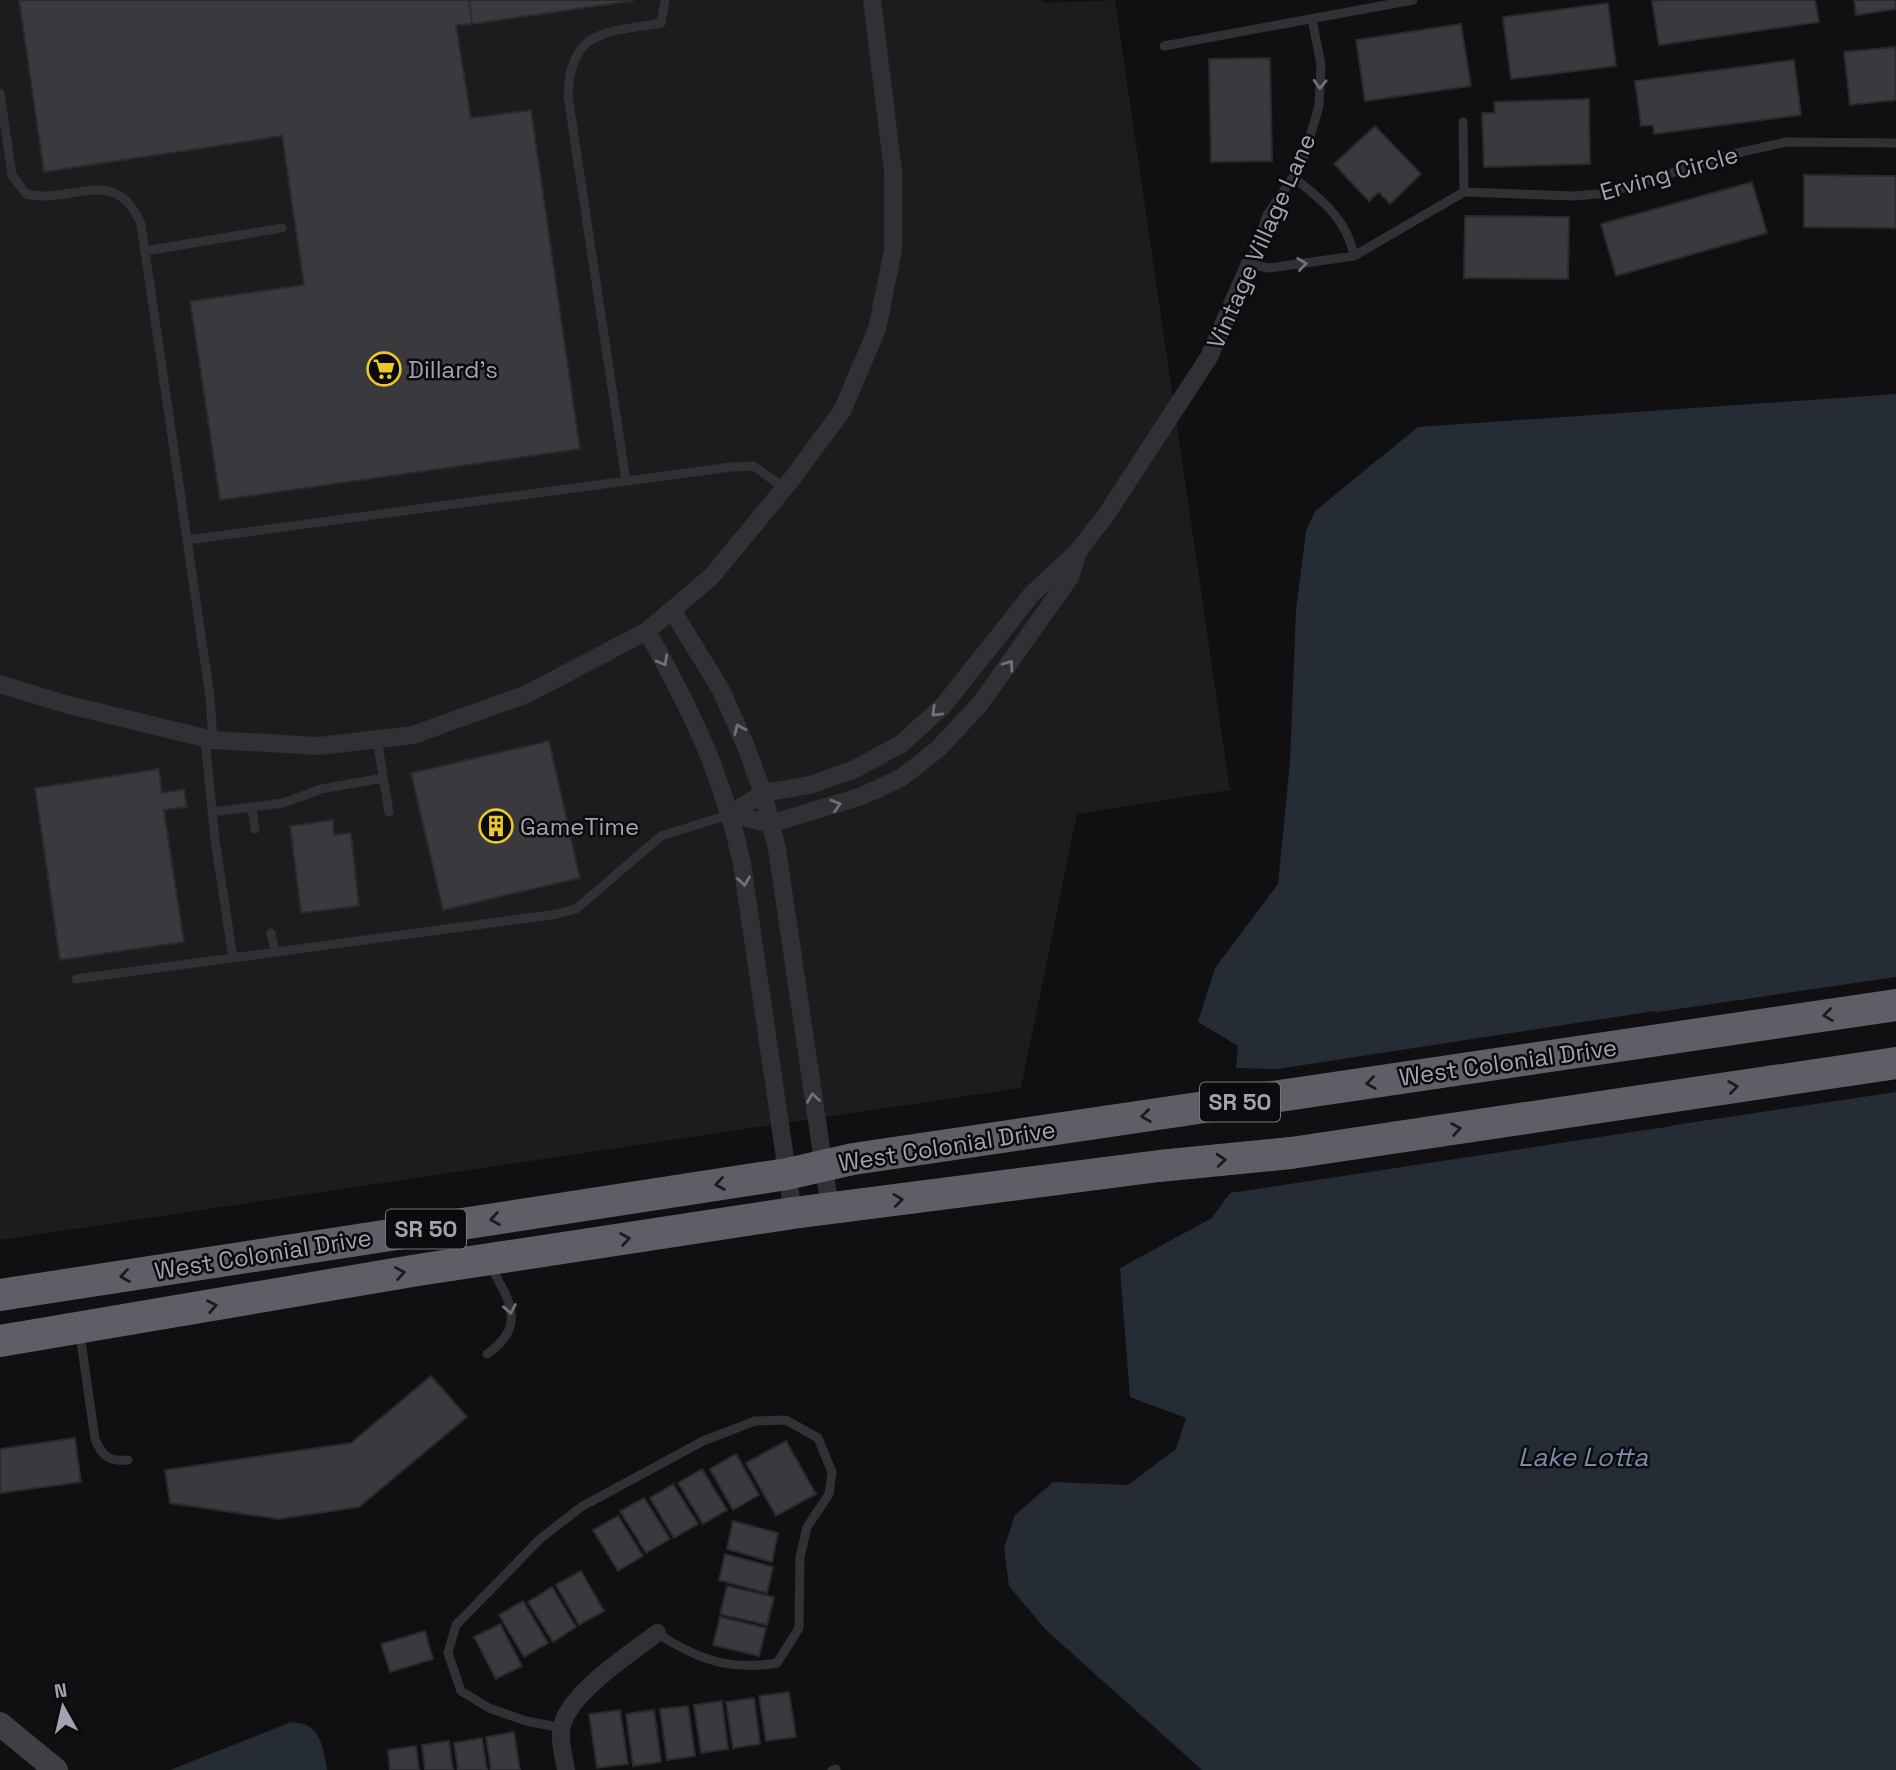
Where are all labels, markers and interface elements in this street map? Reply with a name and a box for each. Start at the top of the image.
one-way arrow [1312,79,1328,90]
street label: Vintage Village Lane [1200,128,1322,354]
street label: Erving Circle [1596,139,1742,207]
one-way arrow [1296,256,1308,271]
supermarket icon: Dillard's [365,350,403,388]
place label: Dillard's [408,354,498,385]
one-way arrow [655,654,668,667]
one-way arrow [1000,660,1013,673]
one-way arrow [931,704,944,717]
one-way arrow [733,724,747,736]
one-way arrow [829,798,841,813]
building icon: GameTime [477,807,515,845]
place label: GameTime [520,811,639,842]
one-way arrow [736,875,751,887]
one-way arrow [1823,1007,1834,1022]
street label: West Colonial Drive [1397,1031,1619,1093]
one-way arrow [1365,1075,1377,1090]
one-way arrow [1727,1080,1739,1095]
road number: SR 50 [1200,1082,1280,1121]
one-way arrow [806,1092,821,1104]
one-way arrow [1140,1108,1152,1123]
street label: West Colonial Drive [836,1114,1058,1178]
one-way arrow [1450,1122,1461,1137]
one-way arrow [1215,1153,1226,1168]
one-way arrow [714,1176,726,1191]
one-way arrow [892,1192,903,1207]
road number: SR 50 [386,1210,466,1248]
one-way arrow [489,1211,501,1226]
street label: West Colonial Drive [152,1222,374,1286]
one-way arrow [619,1232,630,1247]
one-way arrow [394,1266,406,1281]
one-way arrow [119,1268,131,1283]
one-way arrow [206,1299,218,1314]
one-way arrow [502,1303,517,1315]
water label: Lake Lotta [1518,1440,1649,1474]
north arrow [28,1672,98,1742]
text: N [53,1677,69,1704]

